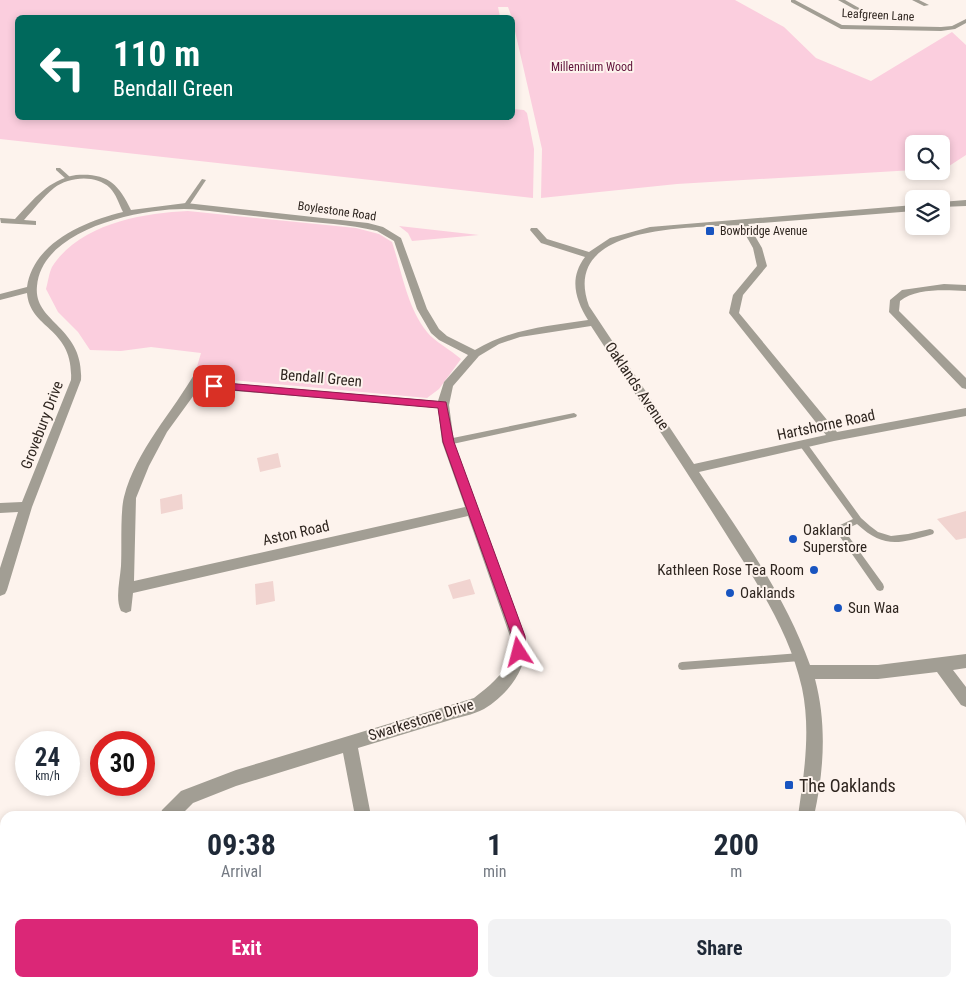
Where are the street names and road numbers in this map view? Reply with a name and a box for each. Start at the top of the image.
street label: Leafgreen Lane [841,6,915,24]
street label: Boylestone Road [297,199,377,223]
street label: Oaklands Avenue [601,339,673,433]
street label: Bendall Green [279,365,363,391]
street label: Grovebury Drive [17,378,67,472]
street label: Hartshorne Road [775,406,877,444]
street label: Aston Road [261,517,331,549]
street label: Swarkestone Drive [366,695,476,745]

